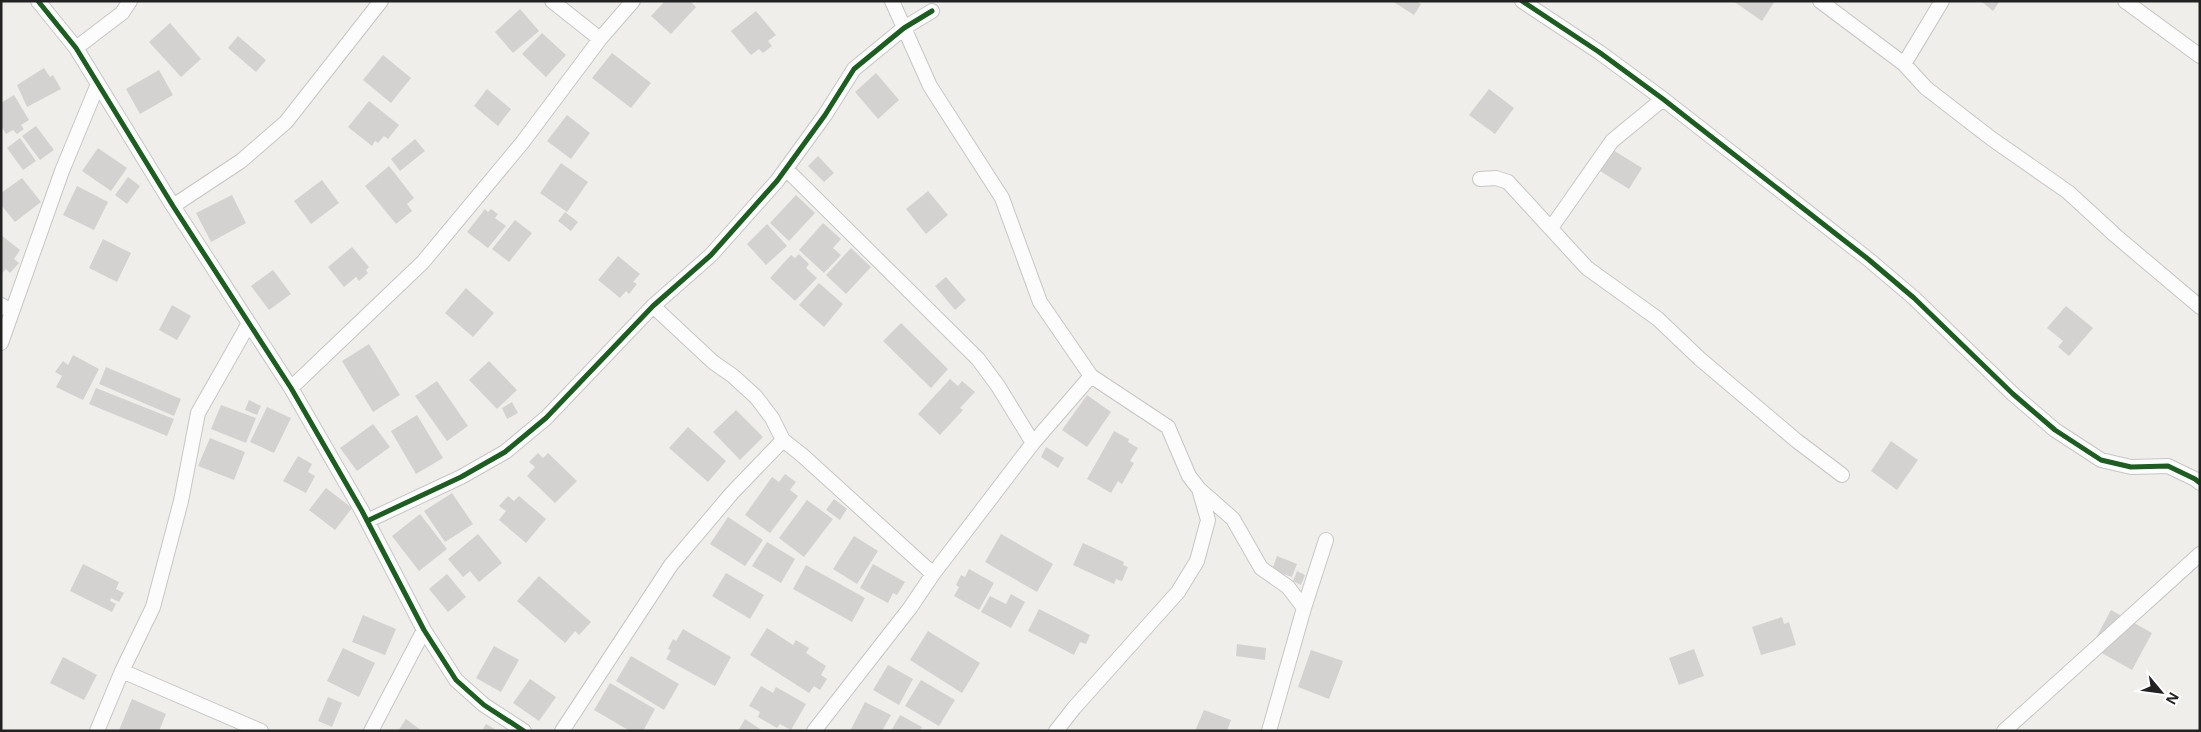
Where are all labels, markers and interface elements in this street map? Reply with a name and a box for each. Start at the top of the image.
north arrow [2136,667,2186,717]
text: N [2162,689,2184,708]

